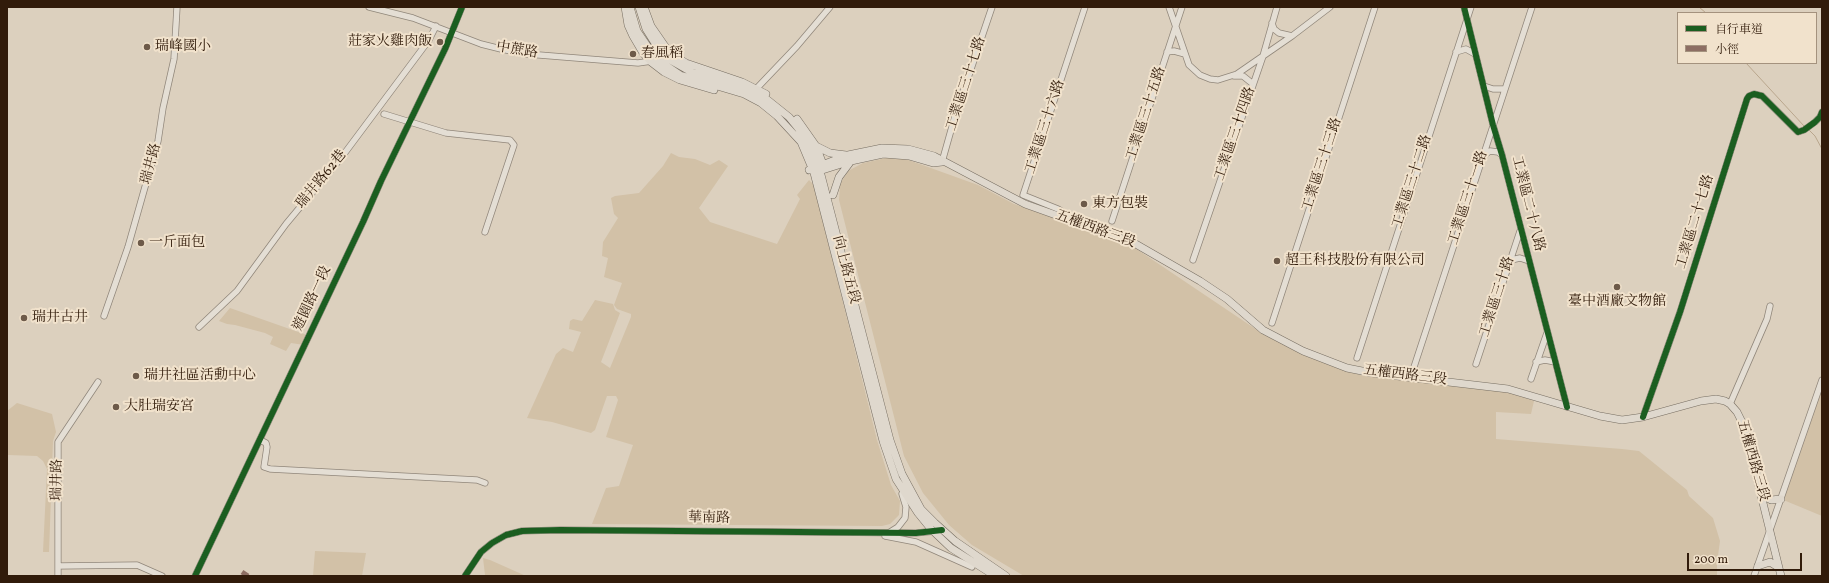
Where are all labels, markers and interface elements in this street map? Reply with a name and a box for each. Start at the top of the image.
legend [1677,12,1817,64]
text: 自行車道 [1715,22,1763,38]
place label: 莊家火雞肉飯 [348,34,432,50]
street label: 工業區三十七路 [944,35,990,133]
marker: 莊家火雞肉飯 [435,37,445,47]
place label: 瑞峰國小 [155,39,211,55]
street label: 中蔗路 [495,39,539,63]
marker: 瑞峰國小 [142,42,152,52]
text: 小徑 [1715,42,1739,58]
place label: 春風稻 [641,46,683,62]
marker: 春風稻 [628,49,638,59]
street label: 工業區三十五路 [1124,65,1170,163]
street label: 工業區三十六路 [1023,78,1069,176]
street label: 工業區三十四路 [1212,85,1260,183]
street label: 工業區三十三路 [1300,116,1346,214]
street label: 工業區三十二路 [1390,133,1436,231]
street label: 瑞井路 [138,142,166,186]
street label: 瑞井路62巷 [293,147,351,213]
street label: 工業區三十一路 [1446,149,1492,247]
street label: 工業區二十八路 [1507,154,1547,254]
street label: 工業區二十七路 [1674,173,1718,271]
place label: 東方包裝 [1092,196,1148,212]
marker: 東方包裝 [1079,199,1089,209]
street label: 五權西路三段 [1053,208,1137,252]
street label: 向上路五段 [828,234,862,306]
place label: 一斤面包 [149,235,205,251]
marker: 一斤面包 [136,238,146,248]
place label: 超王科技股份有限公司 [1285,253,1425,269]
street label: 工業區三十路 [1477,254,1519,340]
marker: 超王科技股份有限公司 [1272,256,1282,266]
street label: 遊園路一段 [291,264,335,334]
marker: 臺中酒廠文物館 [1612,282,1622,292]
place label: 臺中酒廠文物館 [1568,294,1666,310]
place label: 瑞井古井 [32,310,88,326]
marker: 瑞井古井 [19,313,29,323]
street label: 五權西路三段 [1362,363,1448,389]
place label: 瑞井社區活動中心 [144,368,256,384]
marker: 瑞井社區活動中心 [131,371,141,381]
place label: 大肚瑞安宮 [124,399,194,415]
marker: 大肚瑞安宮 [111,402,121,412]
street label: 五權西路三段 [1732,418,1772,504]
street label: 瑞井路 [49,459,67,501]
street label: 華南路 [688,510,730,528]
scale bar [1689,545,1804,571]
text: 200 m [1694,552,1728,568]

